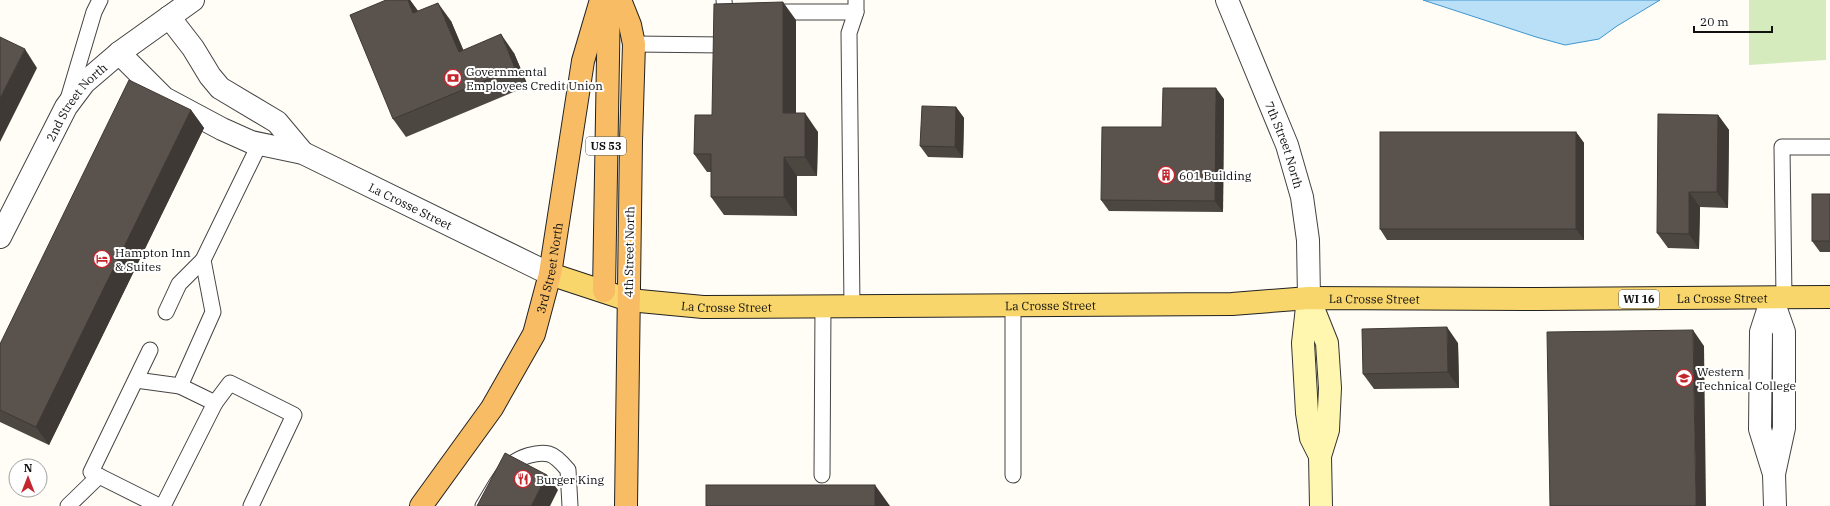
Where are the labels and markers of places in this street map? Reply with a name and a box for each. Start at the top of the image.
place label: Governmental Employees Credit Union [466,64,603,93]
bank icon: Governmental Employees Credit Union [443,68,463,88]
building icon: 601 Building [1156,165,1176,185]
place label: 601 Building [1179,168,1252,183]
place label: Hampton Inn & Suites [115,245,191,274]
hotel icon: Hampton Inn & Suites [92,249,112,269]
place label: Western Technical College [1697,364,1796,393]
school or university icon: Western Technical College [1674,368,1694,388]
restaurant icon: Burger King [513,469,533,489]
place label: Burger King [536,472,605,487]

